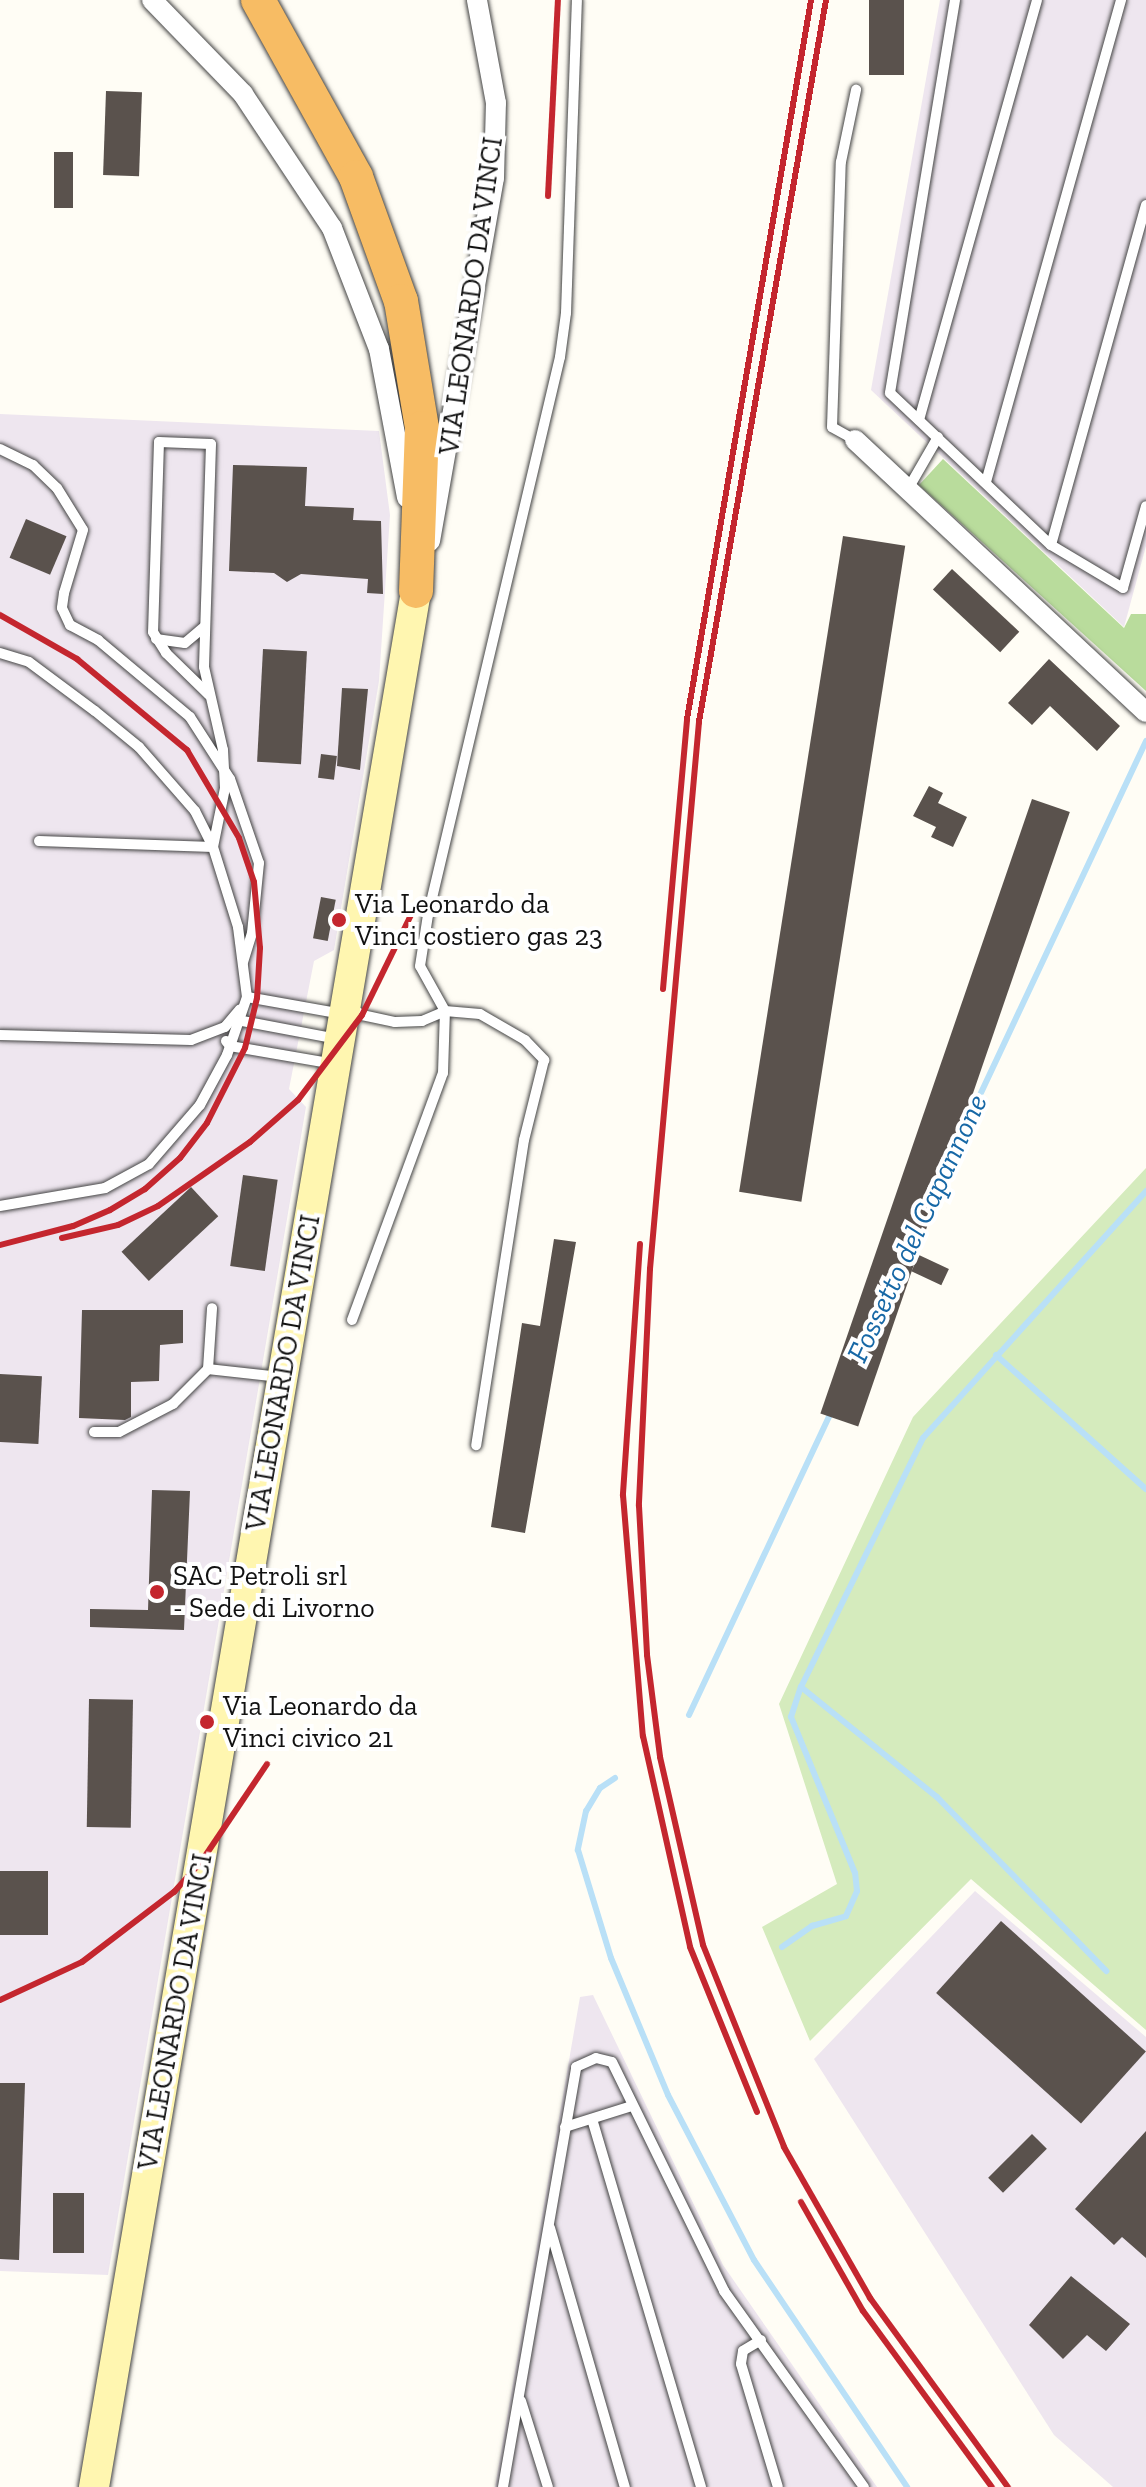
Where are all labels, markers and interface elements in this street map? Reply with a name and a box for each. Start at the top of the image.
street label: VIA LEONARDO DA VINCI [432,134,510,458]
place label: Via Leonardo da Vinci costiero gas 23 [355,887,603,953]
marker: Via Leonardo da Vinci costiero gas 23 [330,911,348,929]
water label: Fossetto del Capannone [839,1088,995,1368]
street label: VIA LEONARDO DA VINCI [238,1211,328,1535]
place label: SAC Petroli srl - Sede di Livorno [173,1559,375,1625]
marker: SAC Petroli srl - Sede di Livorno [148,1583,166,1601]
place label: Via Leonardo da Vinci civico 21 [223,1689,417,1755]
marker: Via Leonardo da Vinci civico 21 [198,1713,216,1731]
street label: VIA LEONARDO DA VINCI [130,1850,220,2174]

